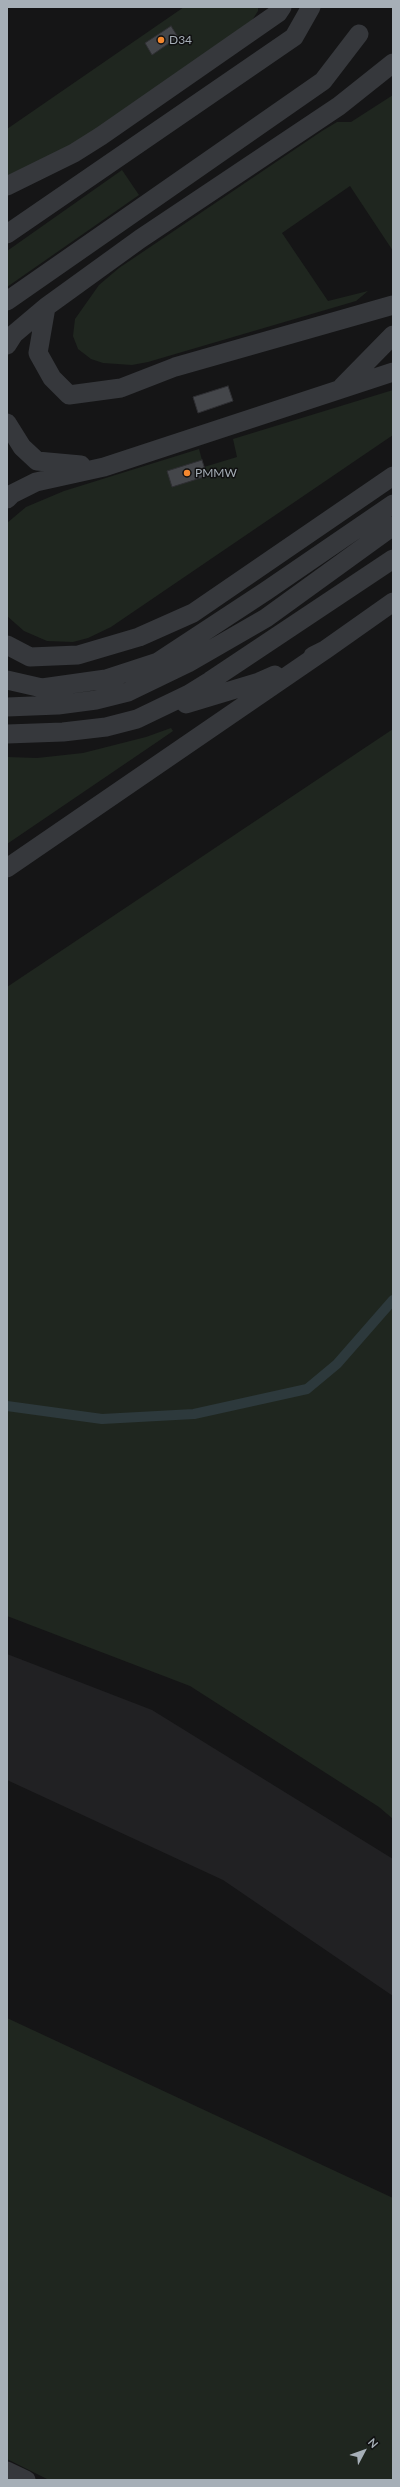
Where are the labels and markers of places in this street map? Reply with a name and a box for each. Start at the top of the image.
place label: D34 [169,33,192,47]
marker: D34 [156,35,166,45]
place label: PMMW [195,466,237,480]
marker: PMMW [182,468,192,478]

